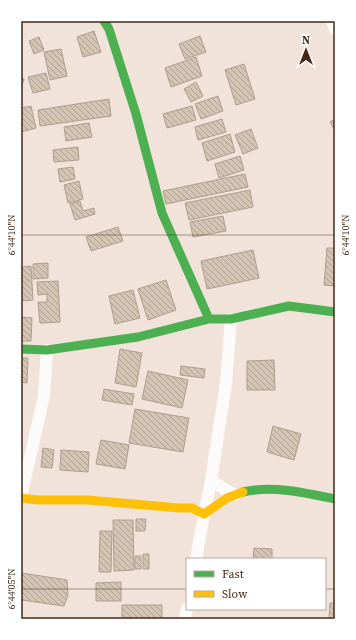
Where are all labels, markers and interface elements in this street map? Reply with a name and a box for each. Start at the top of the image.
north arrow [286,30,326,70]
text: N [302,33,310,48]
text: 6°44'10"N [5,214,18,256]
text: 6°44'10"N [339,214,352,256]
legend [186,558,326,610]
text: Fast [222,566,244,582]
text: 6°44'05"N [5,568,18,610]
text: Slow [222,586,248,602]

